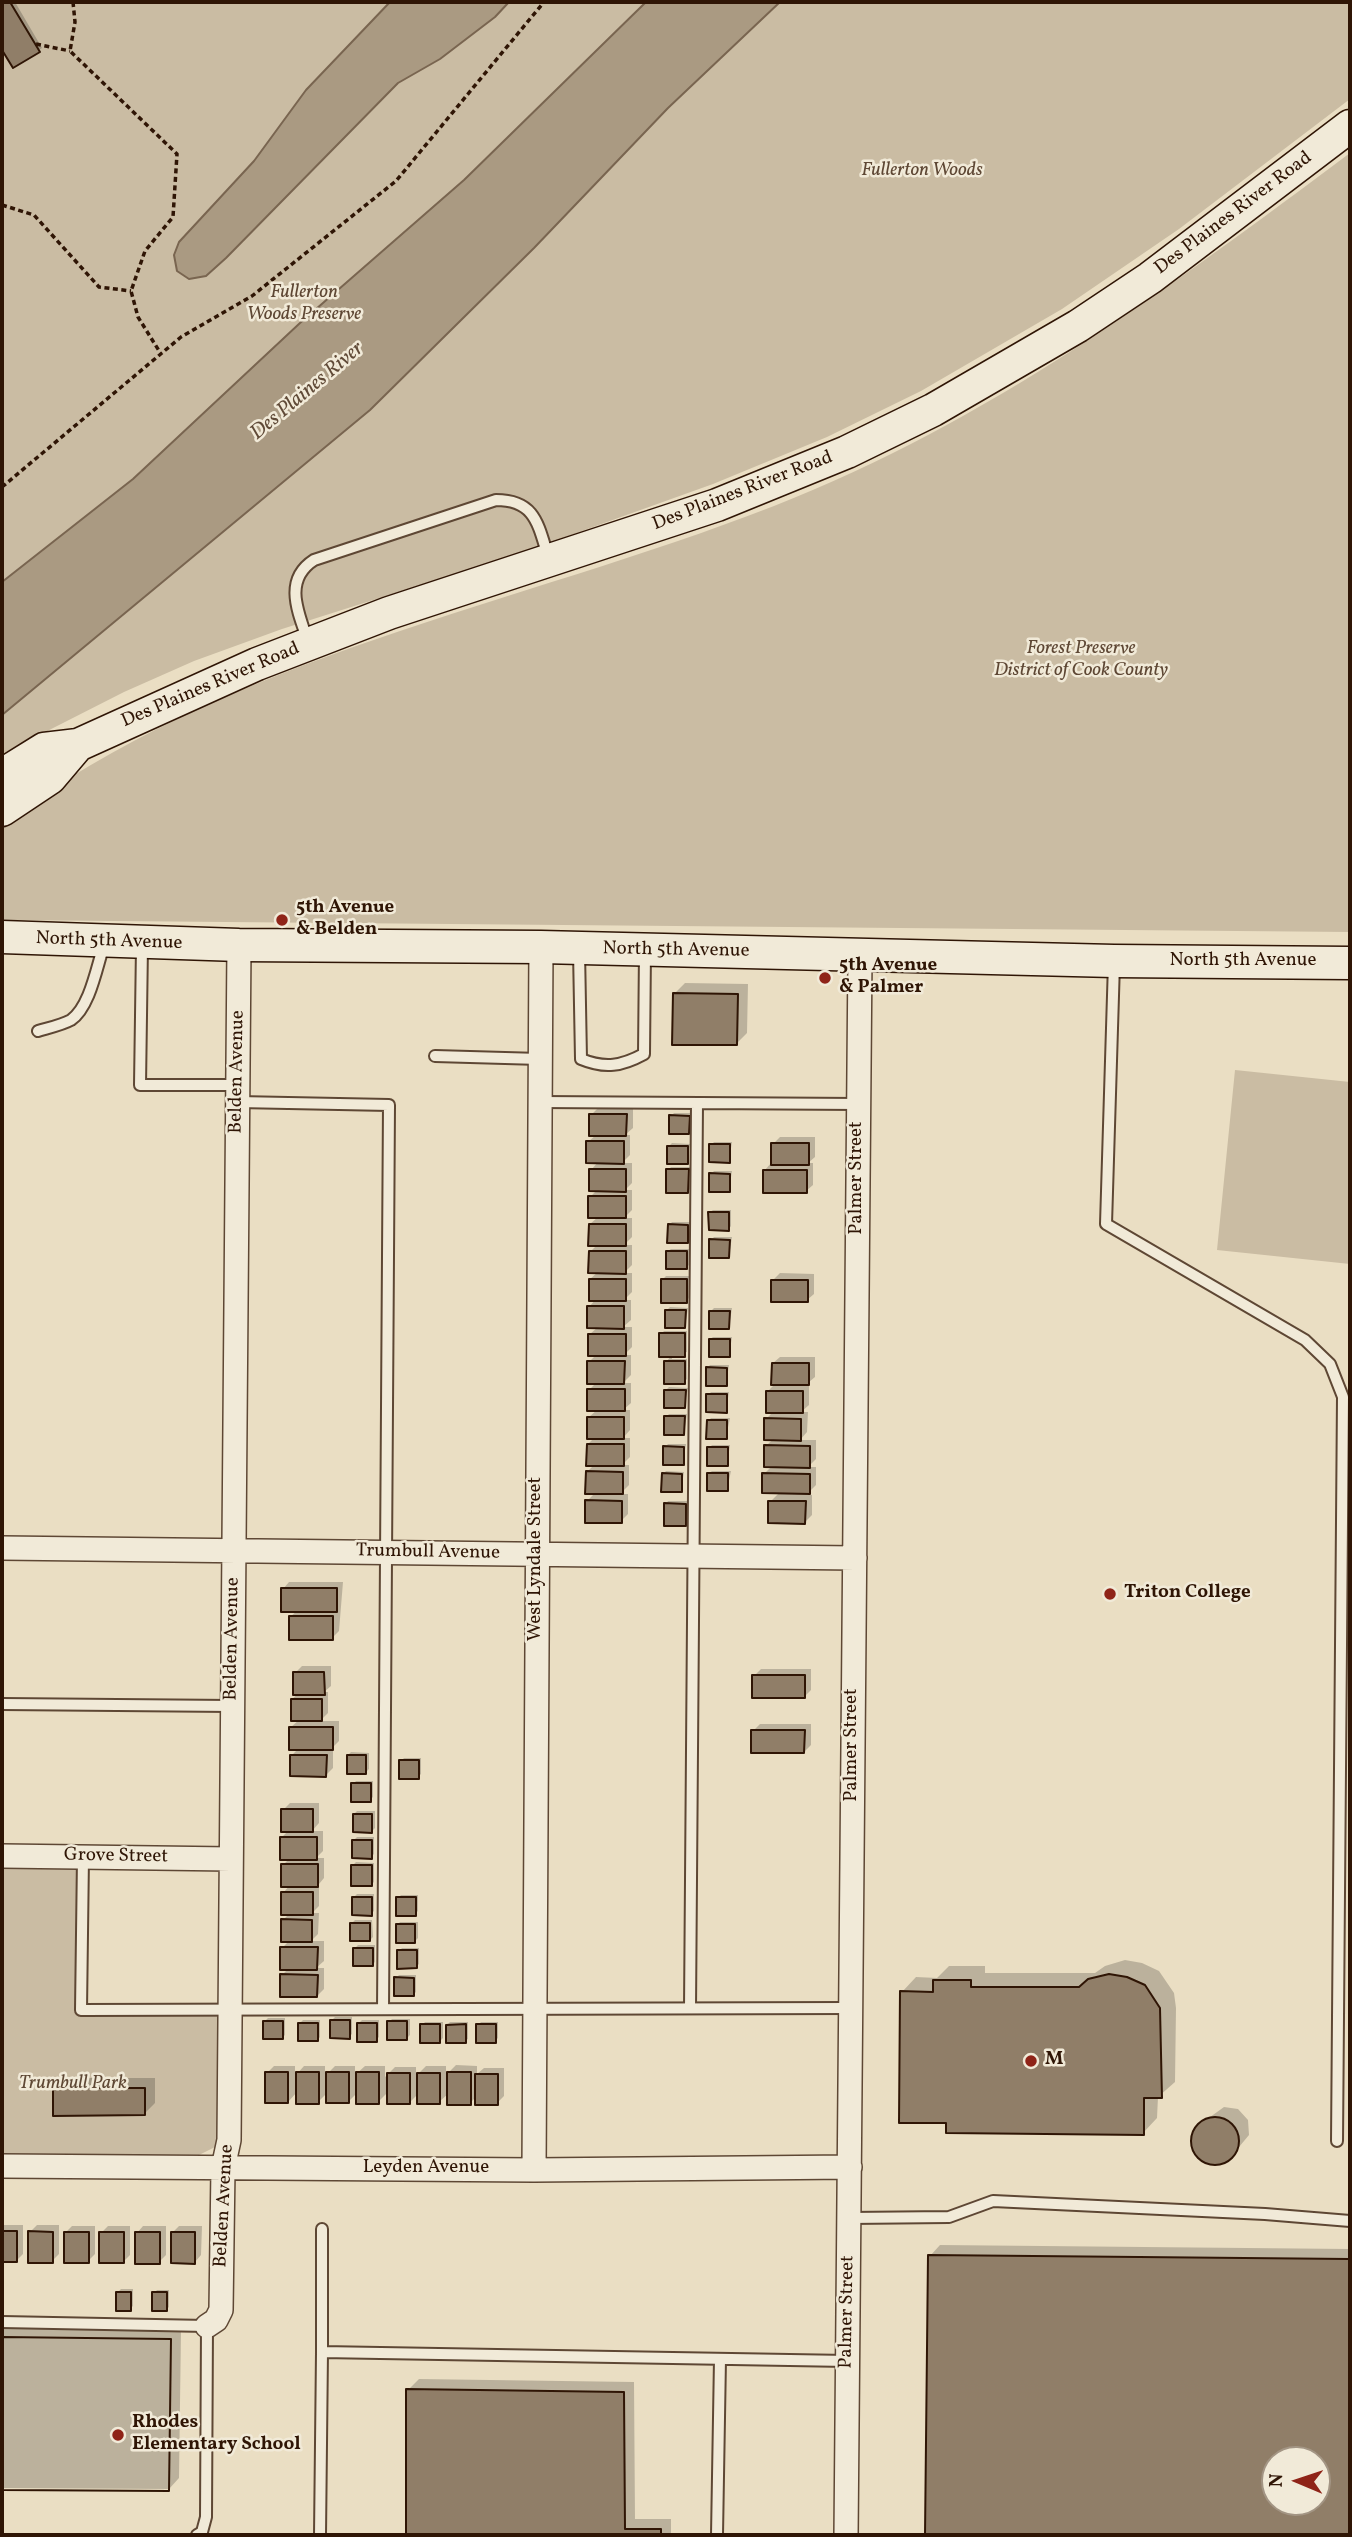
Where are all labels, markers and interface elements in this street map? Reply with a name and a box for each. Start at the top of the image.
street label: Des Plaines River Road [1151,147,1317,281]
park label: Fullerton Woods [861,161,983,183]
park label: Fullerton Woods Preserve [247,283,361,327]
water label: Des Plaines River [246,337,370,447]
street label: Des Plaines River Road [650,447,836,537]
street label: Des Plaines River Road [119,638,303,734]
park label: Forest Preserve District of Cook County [994,639,1168,683]
place label: 5th Avenue & Belden [296,898,394,942]
marker: 5th Avenue & Belden [274,912,290,928]
street label: North 5th Avenue [35,928,183,956]
street label: North 5th Avenue [602,938,750,964]
street label: North 5th Avenue [1169,951,1317,973]
place label: 5th Avenue & Palmer [839,956,937,1000]
marker: 5th Avenue & Palmer [817,970,833,986]
street label: Belden Avenue [226,1010,250,1134]
street label: Palmer Street [847,1121,869,1235]
street label: West Lyndale Street [526,1477,548,1641]
street label: Trumbull Avenue [356,1540,500,1566]
street label: Belden Avenue [221,1577,245,1701]
place label: Triton College [1124,1583,1251,1605]
marker: Triton College [1102,1586,1118,1602]
street label: Palmer Street [842,1688,864,1802]
street label: Grove Street [64,1845,168,1869]
place label: M [1045,2050,1063,2072]
marker: M [1023,2053,1039,2069]
park label: Trumbull Park [19,2074,127,2096]
street label: Belden Avenue [210,2144,240,2268]
street label: Leyden Avenue [363,2158,489,2180]
street label: Palmer Street [836,2255,860,2369]
place label: Rhodes Elementary School [132,2413,301,2457]
marker: Rhodes Elementary School [110,2427,126,2443]
north arrow [1261,2446,1331,2516]
text: N [1264,2473,1290,2488]

